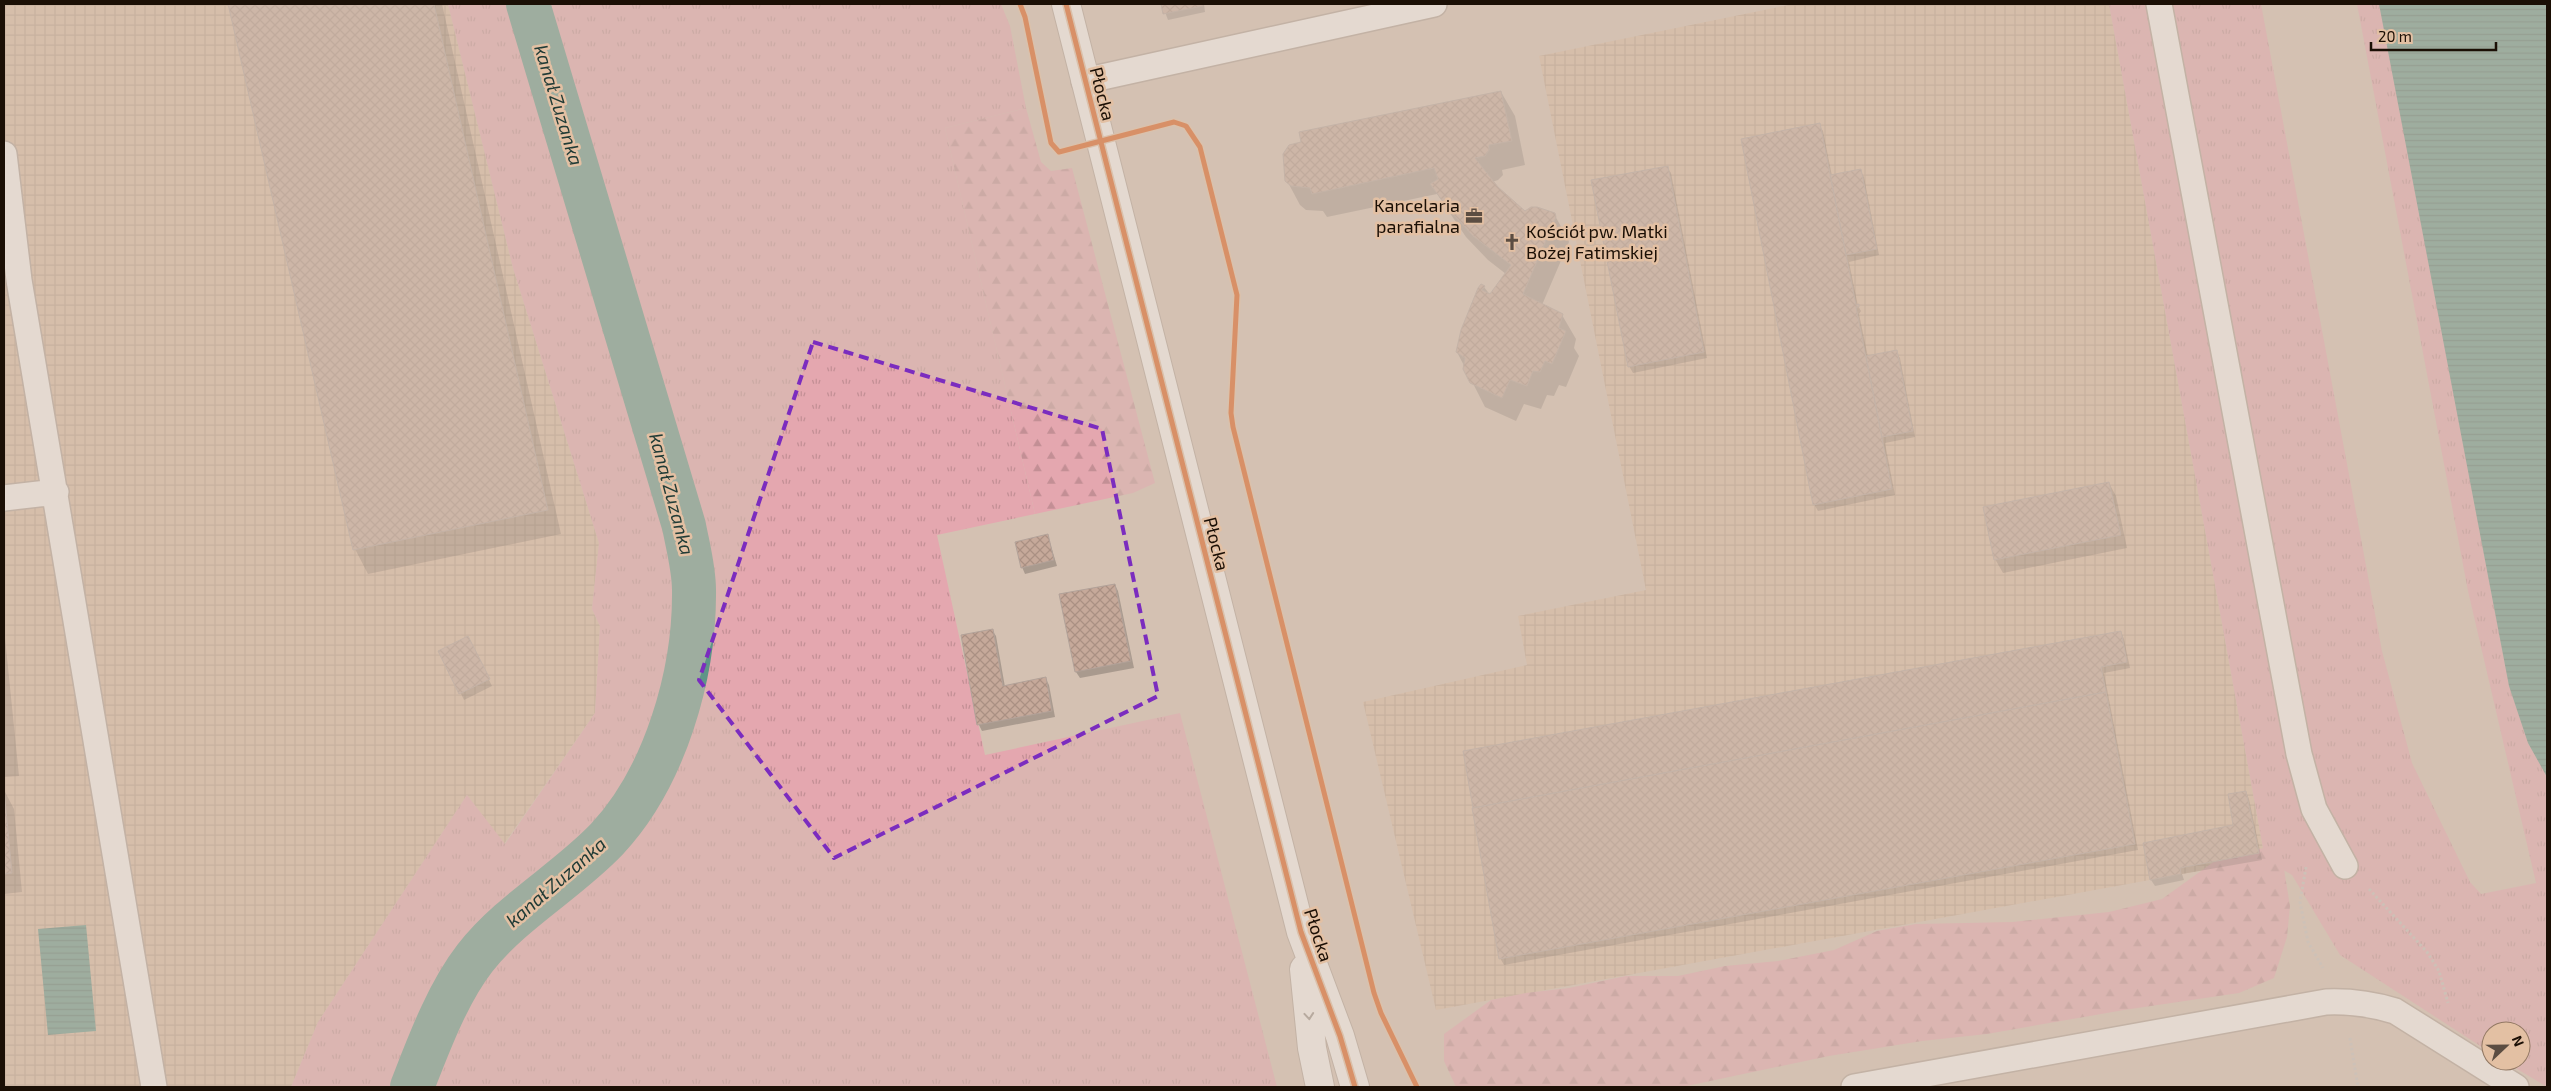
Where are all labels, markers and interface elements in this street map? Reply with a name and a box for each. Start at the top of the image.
scale bar [2371,20,2496,52]
text: 20 m [2378,27,2412,45]
water label: kanał Zuzanka [530,42,589,168]
street label: Płocka [1086,65,1120,123]
place label: Kancelaria parafialna [1374,194,1460,237]
office icon: Kancelaria parafialna [1464,206,1484,226]
place label: Kościół pw. Matki Bożej Fatimskiej [1526,220,1668,263]
church icon: Kościół pw. Matki Bożej Fatimskiej [1502,232,1522,252]
water label: kanał Zuzanka [645,430,700,557]
street label: Płocka [1200,515,1234,573]
water label: kanał Zuzanka [501,832,610,931]
street label: Płocka [1300,905,1338,964]
one-way arrow [1303,1012,1314,1020]
north arrow [2481,1021,2531,1071]
text: N [2509,1033,2528,1049]

